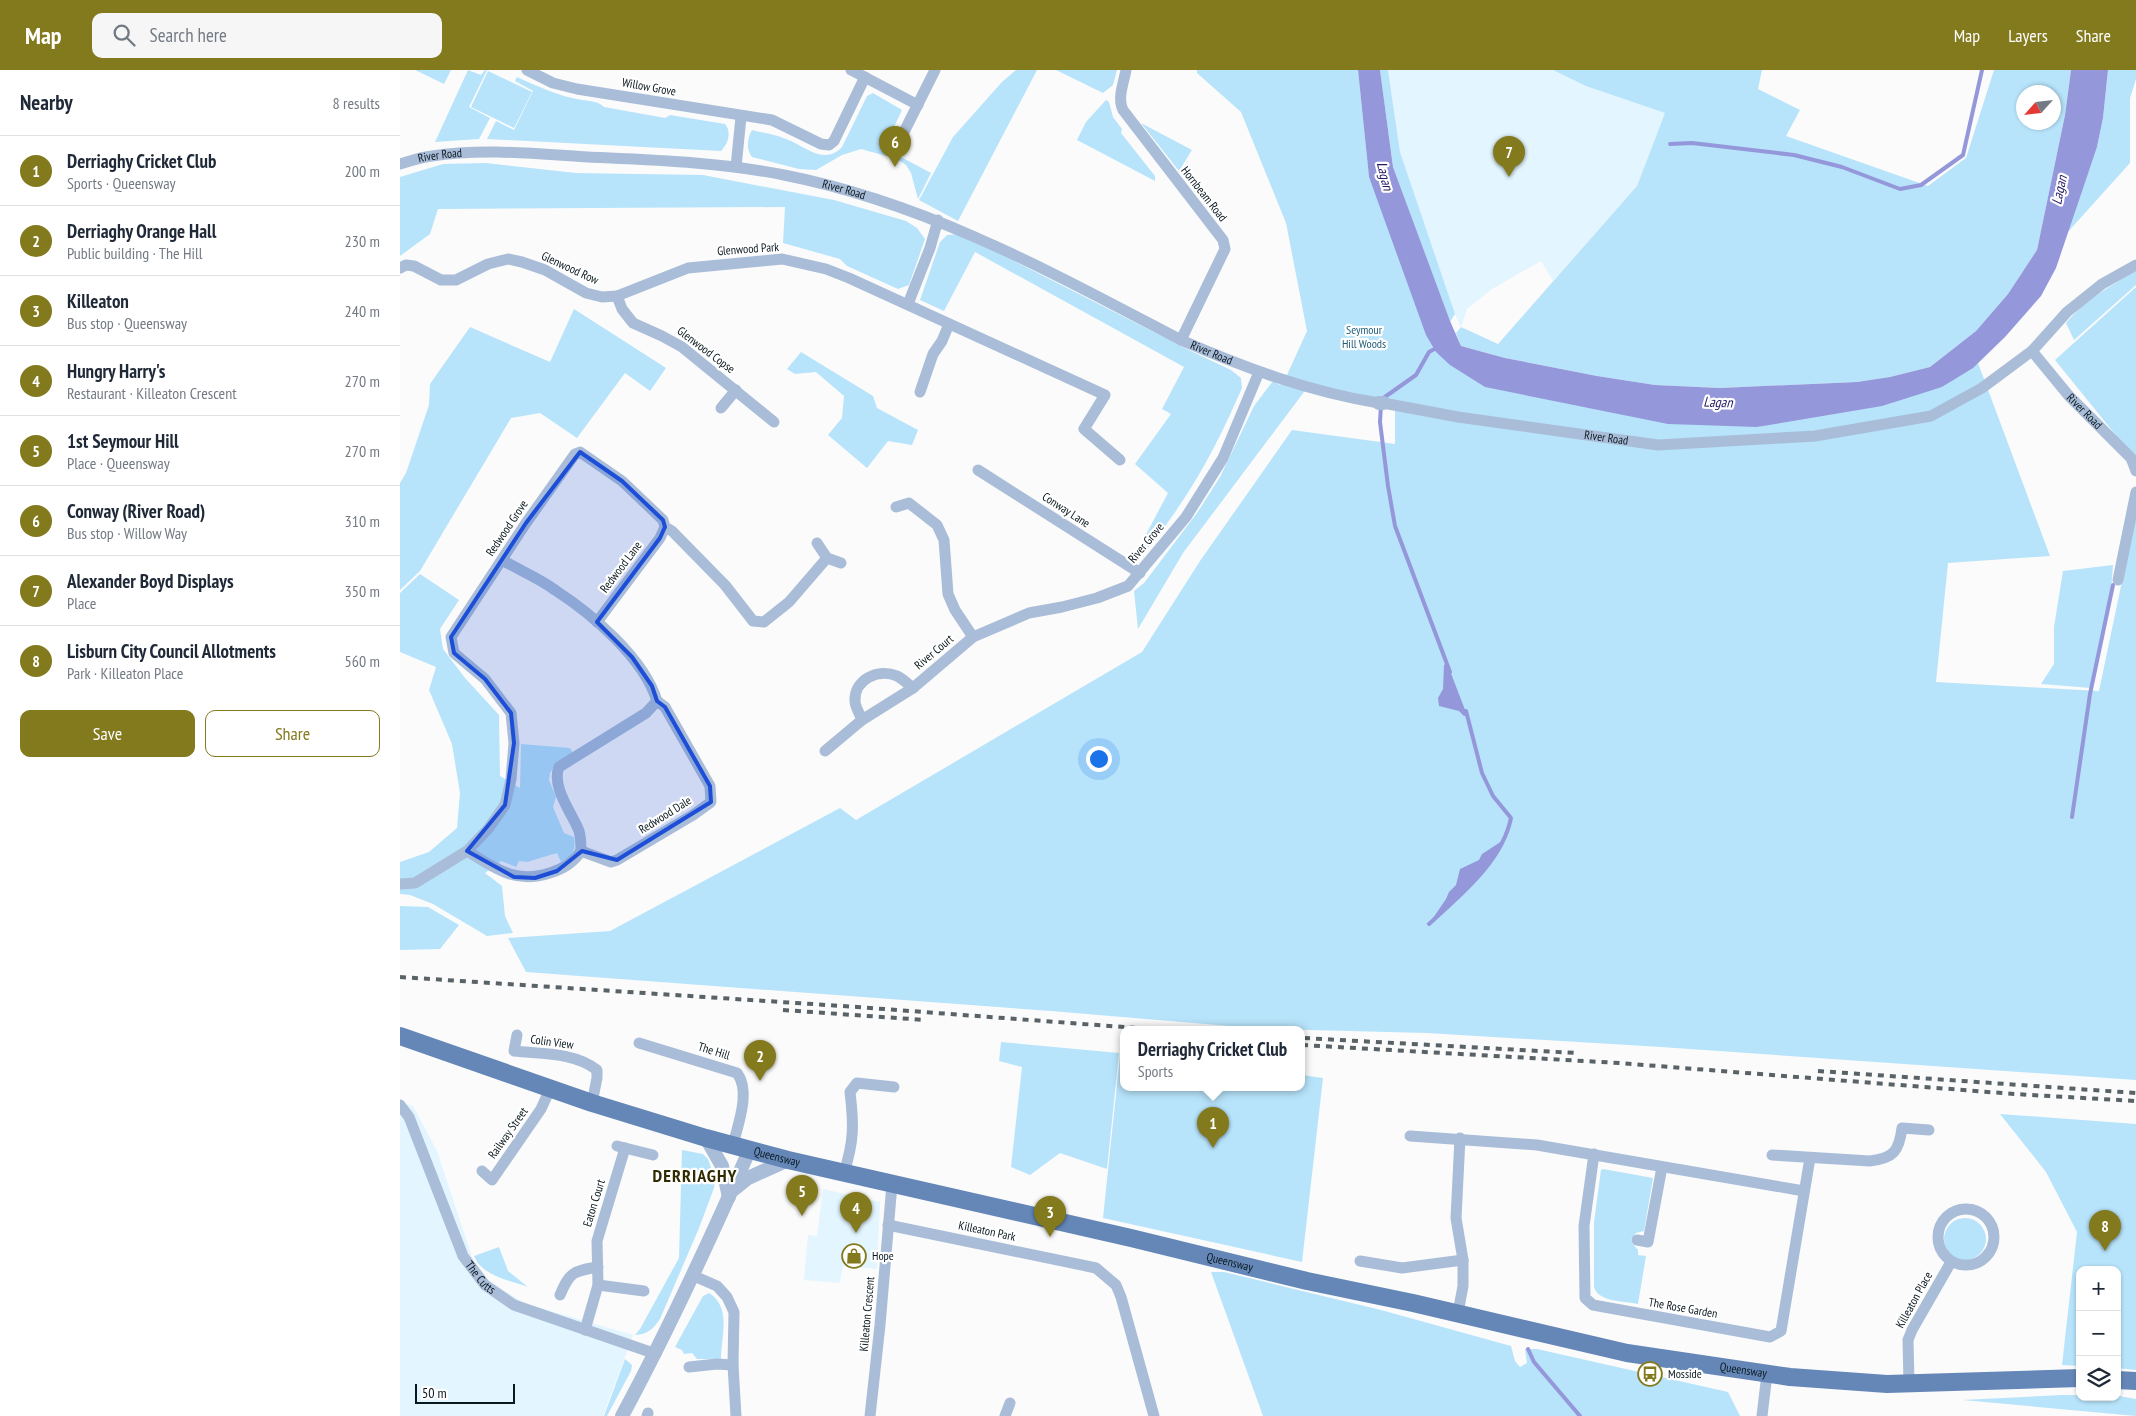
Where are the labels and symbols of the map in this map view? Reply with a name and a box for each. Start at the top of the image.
street label: Willow Grove [621,74,677,99]
north arrow [2016,85,2061,130]
pin: 6 [879,126,911,167]
pin: 7 [1493,136,1525,177]
street label: River Road [416,145,462,165]
water label: Lagan [1373,160,1397,193]
street label: Hornbeam Road [1178,163,1231,224]
water label: Lagan [2047,173,2071,206]
street label: River Road [821,176,868,202]
street label: Glenwood Park [717,239,780,258]
street label: Glenwood Row [539,248,602,288]
park label: Seymour Hill Woods [1342,322,1386,351]
street label: Glenwood Copse [674,323,738,376]
street label: River Road [1188,337,1235,368]
street label: River Road [2064,390,2106,432]
water label: Lagan [1703,392,1734,412]
street label: River Road [1583,427,1629,448]
street label: Conway Lane [1040,489,1093,531]
street label: Redwood Grove [482,497,531,559]
street label: River Grove [1125,520,1167,566]
street label: Redwood Lane [596,538,645,595]
street label: River Court [911,631,957,672]
your location [1086,746,1112,772]
street label: Redwood Dale [636,792,694,837]
street label: Colin View [530,1031,575,1052]
street label: The Hill [696,1039,732,1063]
pin: 2 [744,1040,776,1081]
street label: Railway Street [484,1104,531,1161]
pin: 1 [1197,1107,1229,1148]
street label: Queensway [752,1143,802,1170]
district label: DERRIAGHY [653,1164,737,1187]
pin: 5 [786,1175,818,1216]
street label: Eaton Court [579,1177,608,1228]
pin: 4 [840,1192,872,1233]
pin: 3 [1034,1196,1066,1237]
pin: 8 [2089,1210,2121,1251]
street label: Killeaton Park [957,1217,1017,1244]
shop icon: Hope [841,1243,867,1269]
place label: Hope [872,1248,894,1263]
street label: Queensway [1205,1249,1255,1275]
street label: The Cutts [462,1258,499,1297]
street label: Killeaton Place [1892,1269,1935,1331]
street label: Killeaton Crescent [856,1275,877,1352]
street label: The Rose Garden [1648,1294,1719,1321]
street label: Queensway [1719,1359,1768,1381]
bus stop icon: Mosside [1637,1361,1663,1387]
place label: Mosside [1668,1366,1702,1381]
scale bar [415,1381,515,1404]

